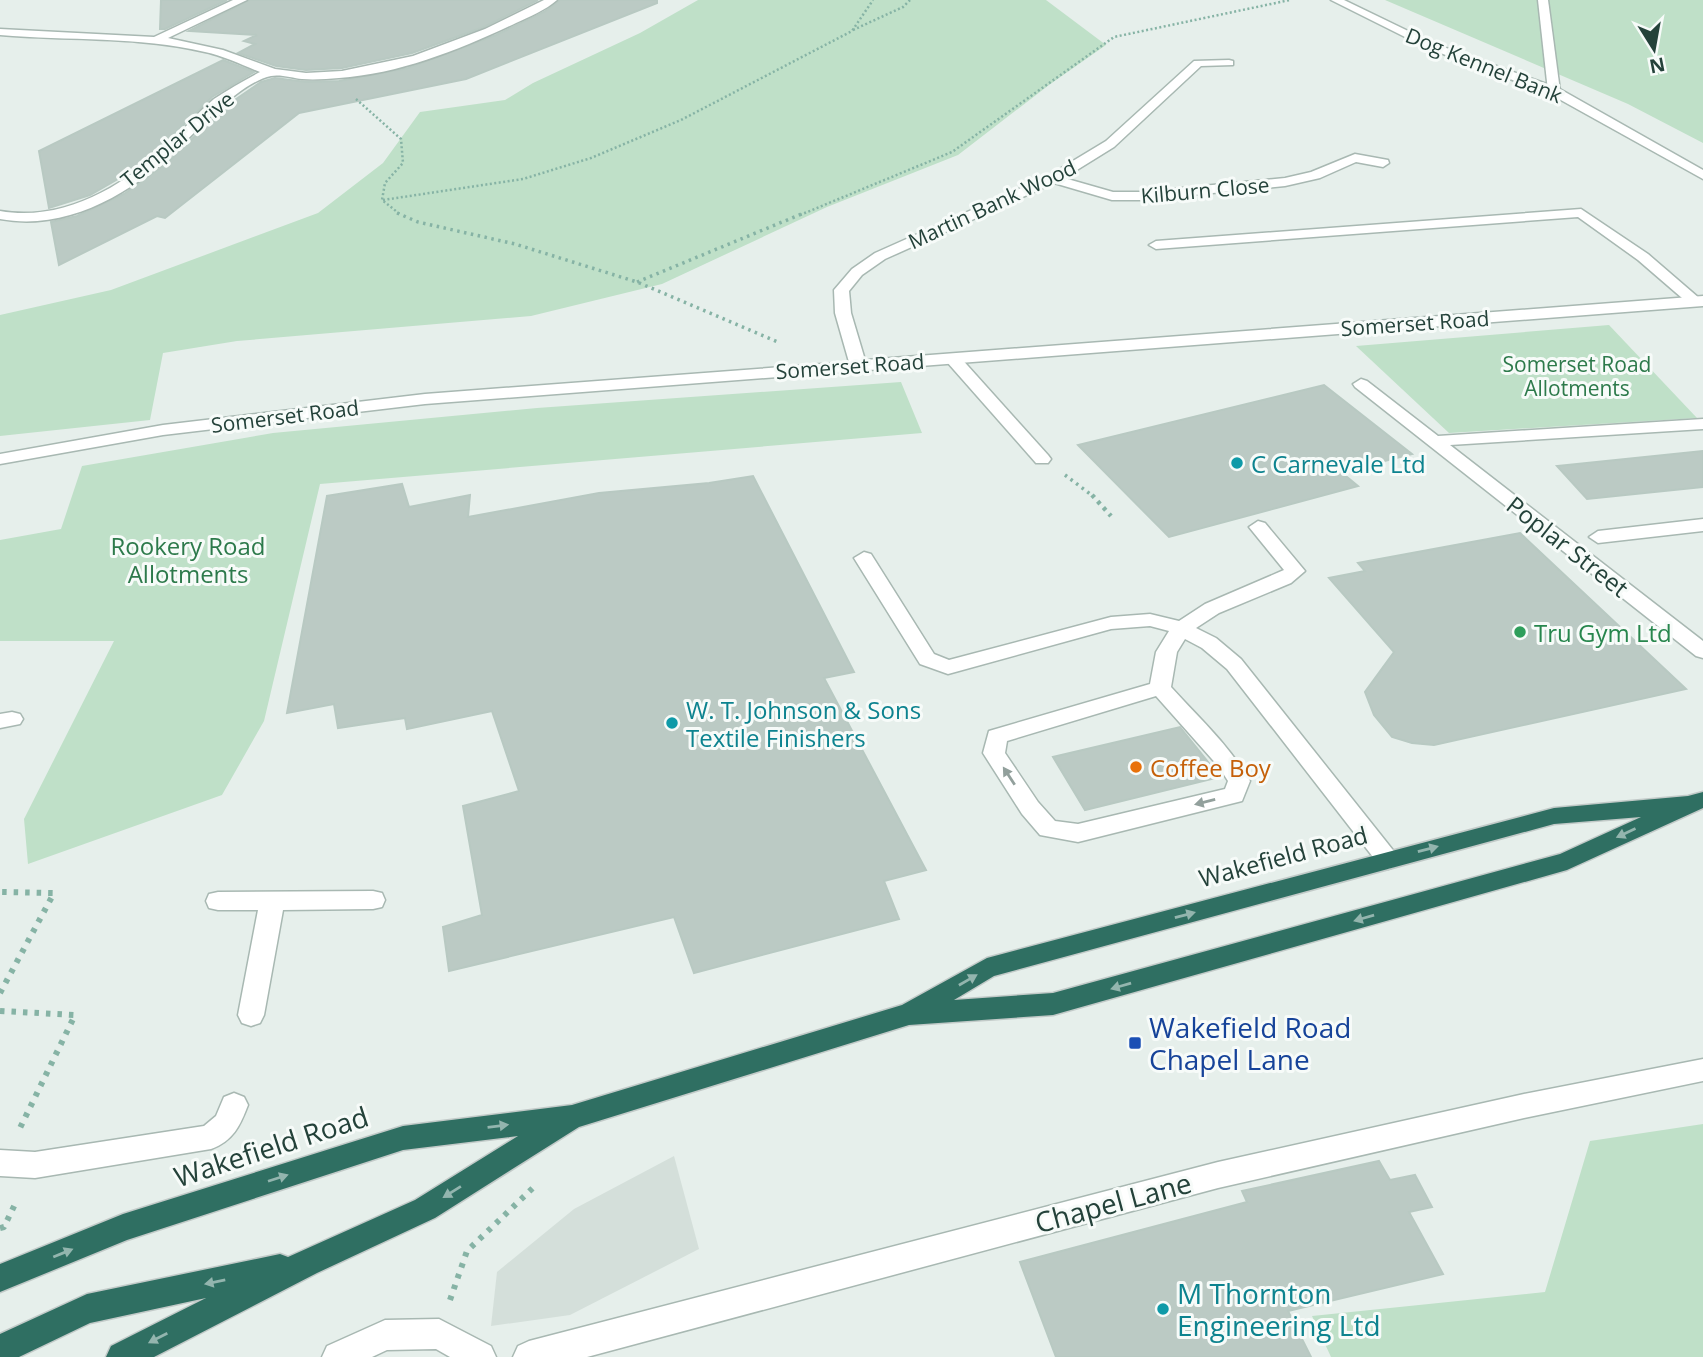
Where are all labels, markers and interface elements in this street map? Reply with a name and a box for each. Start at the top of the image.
north arrow [1619,14,1689,84]
street label: Dog Kennel Bank [1401,21,1567,109]
text: N [1647,51,1667,80]
street label: Templar Drive [115,85,239,193]
street label: Martin Bank Wood [903,153,1081,255]
street label: Kilburn Close [1139,170,1271,210]
street label: Somerset Road [1340,304,1490,342]
street label: Somerset Road [775,347,925,385]
park label: Somerset Road Allotments [1503,350,1651,402]
street label: Somerset Road [209,393,361,439]
place label: C Carnevale Ltd [1251,447,1426,480]
marker: C Carnevale Ltd [1229,455,1245,471]
street label: Poplar Street [1500,488,1636,604]
park label: Rookery Road Allotments [110,529,266,590]
place label: Tru Gym Ltd [1534,616,1672,649]
marker: Tru Gym Ltd [1512,624,1528,640]
place label: W. T. Johnson & Sons Textile Finishers [686,693,921,754]
marker: W. T. Johnson & Sons Textile Finishers [664,715,680,731]
place label: Coffee Boy [1150,751,1272,784]
marker: Coffee Boy [1128,759,1144,775]
one-way arrow [1003,766,1016,785]
one-way arrow [1194,797,1216,808]
street label: Wakefield Road [1195,818,1371,894]
one-way arrow [1616,827,1636,839]
one-way arrow [1418,844,1439,854]
one-way arrow [1175,909,1196,919]
one-way arrow [1352,913,1374,924]
one-way arrow [958,974,977,986]
one-way arrow [1110,981,1131,991]
place label: Wakefield Road Chapel Lane [1149,1008,1351,1078]
marker: Wakefield Road Chapel Lane [1127,1035,1143,1051]
street label: Wakefield Road [169,1097,373,1195]
one-way arrow [488,1120,510,1131]
street label: Chapel Lane [1030,1163,1196,1241]
one-way arrow [268,1172,289,1183]
one-way arrow [443,1186,462,1199]
one-way arrow [53,1247,74,1258]
place label: M Thornton Engineering Ltd [1177,1274,1381,1344]
one-way arrow [204,1276,226,1287]
marker: M Thornton Engineering Ltd [1155,1301,1171,1317]
one-way arrow [148,1333,168,1344]

